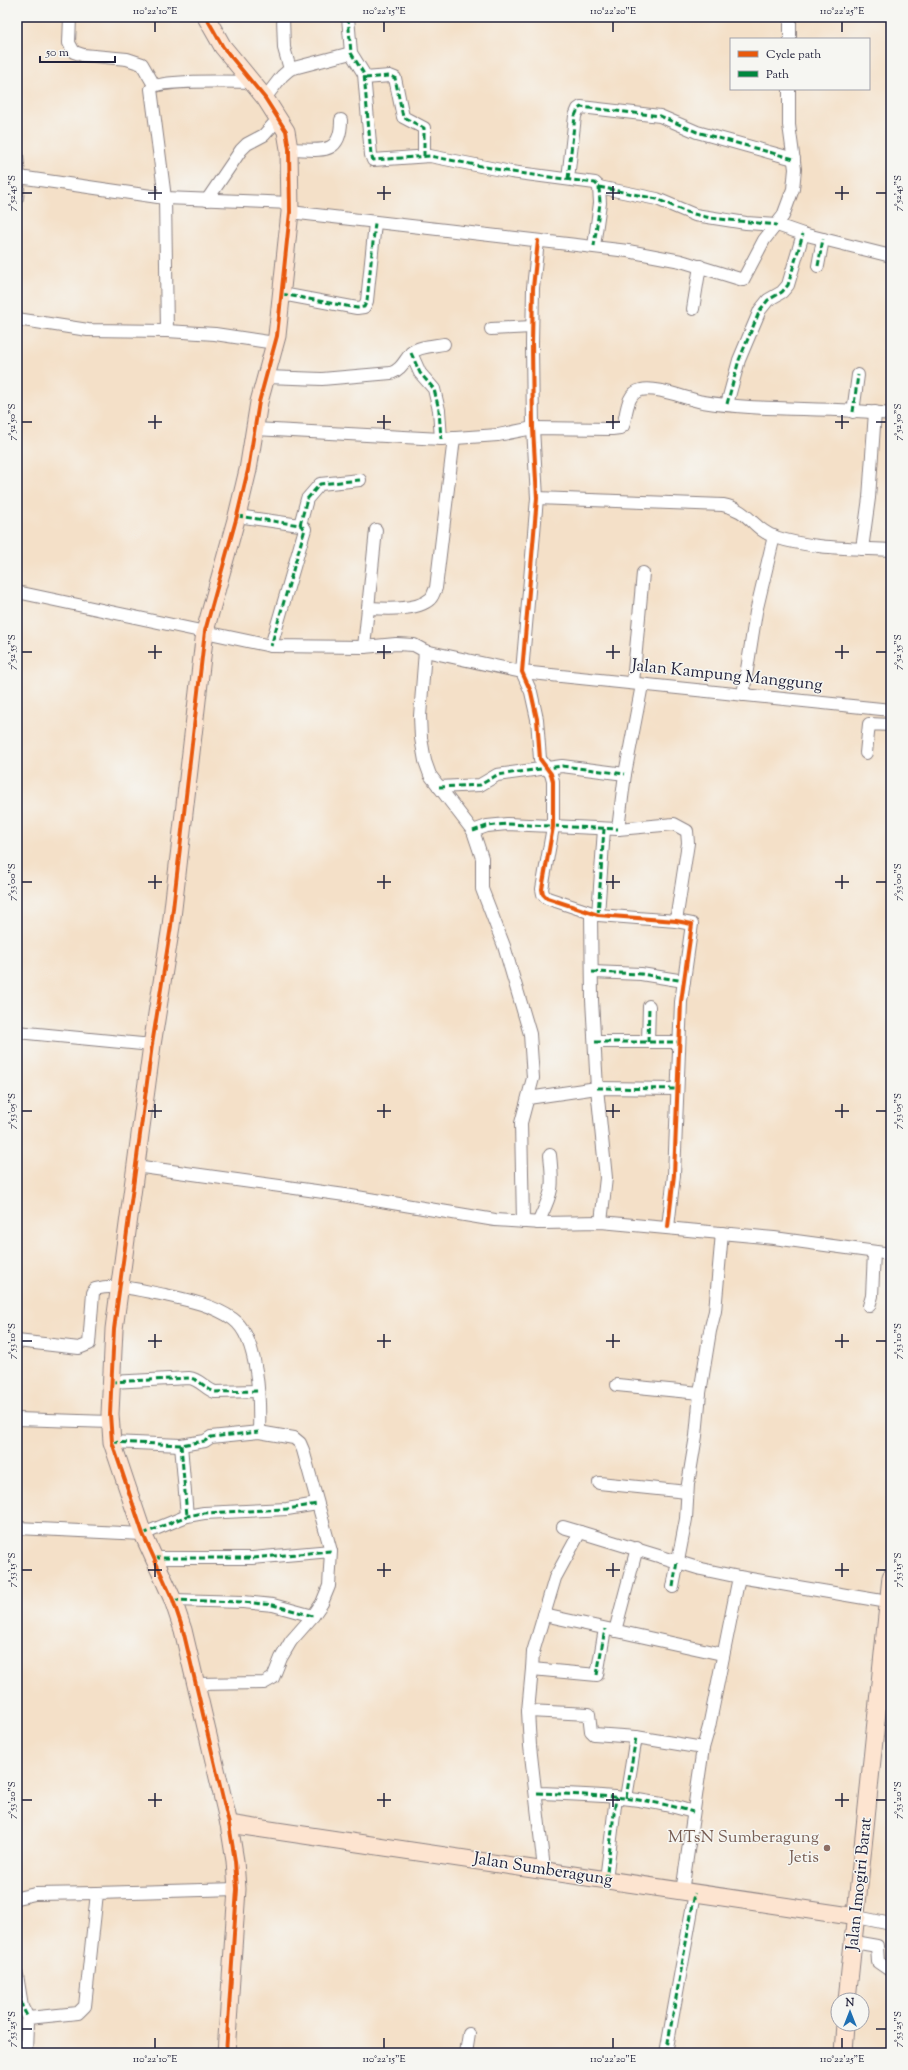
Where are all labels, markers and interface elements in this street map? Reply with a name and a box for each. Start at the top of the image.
text: 110°22'10"E [133,4,177,19]
text: 110°22'15"E [362,4,406,19]
text: 110°22'20"E [590,4,636,19]
text: 110°22'25"E [820,4,864,19]
scale bar [40,38,115,64]
legend [730,38,870,90]
text: 50 m [45,44,69,62]
text: Cycle path [766,46,821,64]
text: Path [766,66,789,84]
text: 7°52'45"S [5,175,20,211]
text: 7°52'45"S [891,175,906,211]
text: 7°52'50"S [5,404,20,440]
text: 7°52'50"S [891,404,906,440]
text: 7°52'55"S [5,634,20,670]
text: 7°52'55"S [891,634,906,670]
street label: Jalan Kampung Manggung [629,654,824,698]
text: 7°53'00"S [5,863,20,901]
text: 7°53'00"S [891,863,906,901]
text: 7°53'05"S [5,1093,20,1129]
text: 7°53'05"S [891,1093,906,1129]
text: 7°53'10"S [5,1323,20,1359]
text: 7°53'10"S [891,1323,906,1359]
text: 7°53'15"S [5,1553,20,1587]
text: 7°53'15"S [891,1553,906,1587]
text: 7°53'20"S [5,1781,20,1819]
text: 7°53'20"S [891,1781,906,1819]
street label: Jalan Imogiri Barat [841,1816,879,1953]
place label: MTsN Sumberagung Jetis [668,1826,819,1870]
marker: MTsN Sumberagung Jetis [822,1843,832,1853]
street label: Jalan Sumberagung [471,1847,614,1893]
north arrow [830,1992,870,2032]
text: N [845,1995,855,2011]
text: 7°53'25"S [5,2011,20,2047]
text: 7°53'25"S [891,2011,906,2047]
text: 110°22'10"E [133,2052,177,2067]
text: 110°22'15"E [362,2052,406,2067]
text: 110°22'20"E [590,2052,636,2067]
text: 110°22'25"E [820,2052,864,2067]

